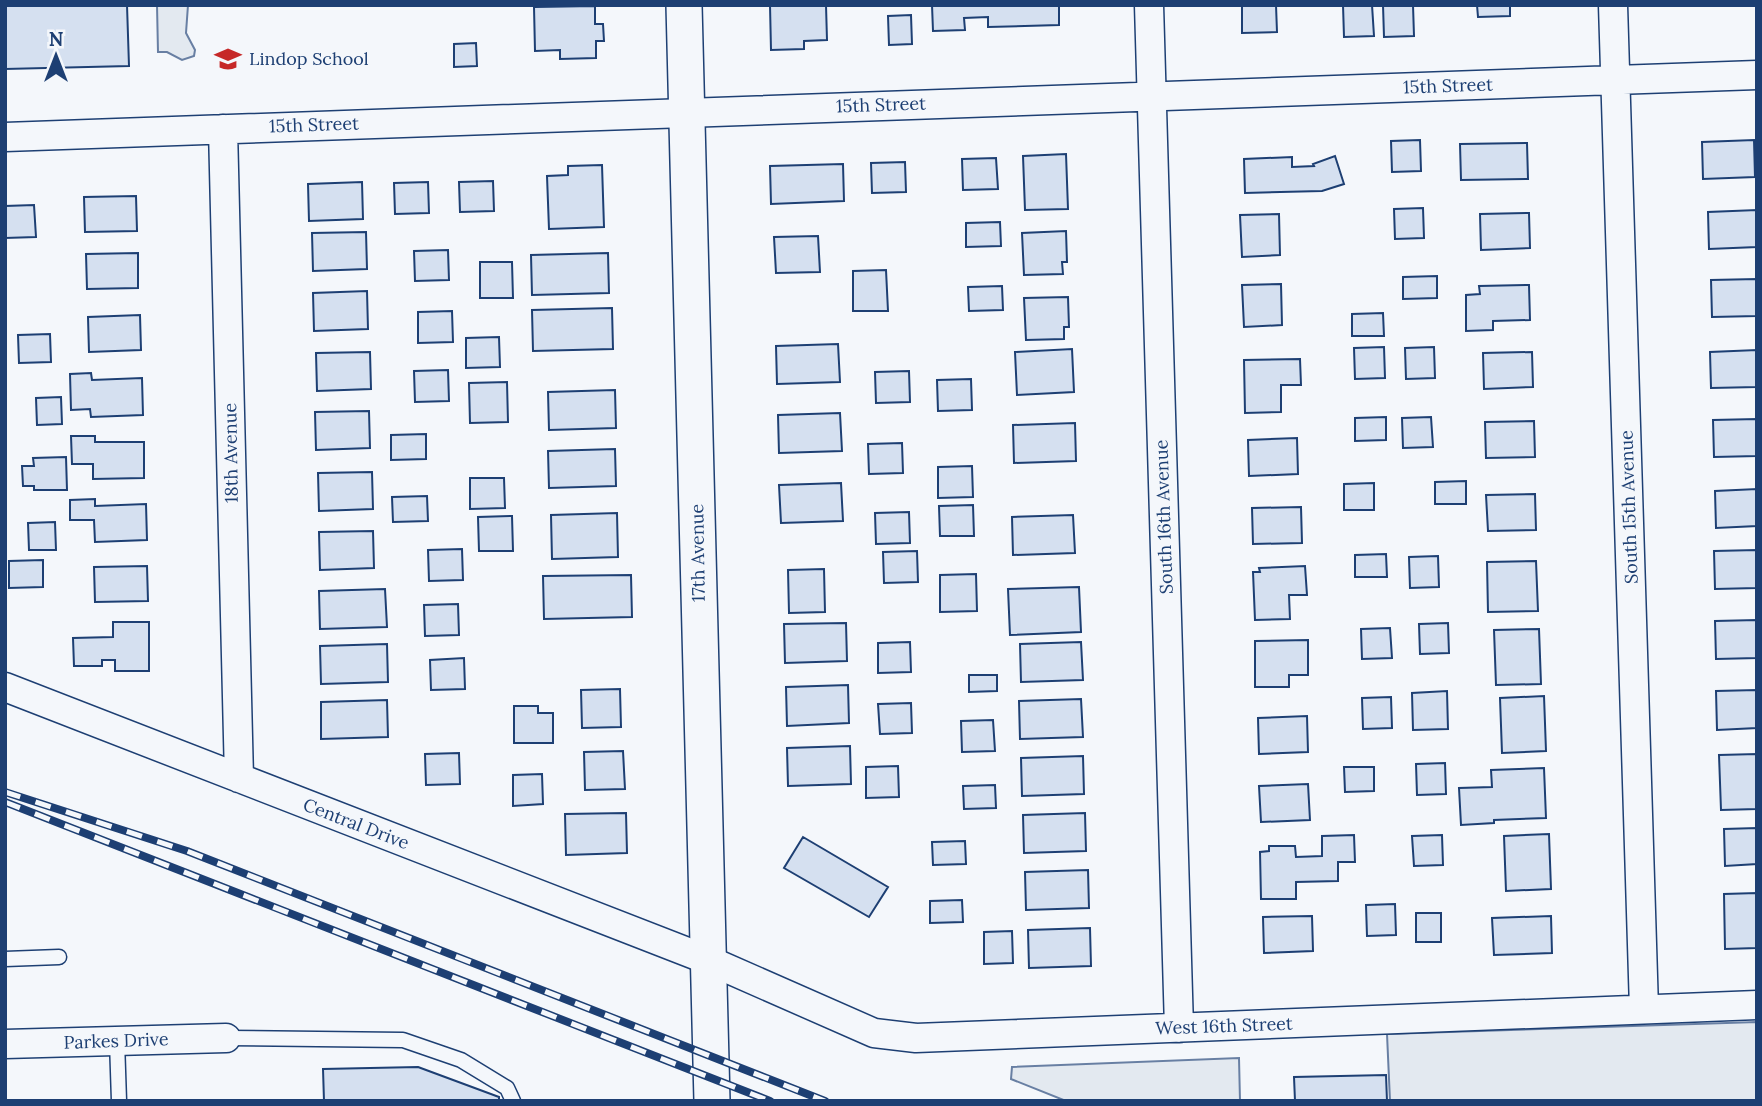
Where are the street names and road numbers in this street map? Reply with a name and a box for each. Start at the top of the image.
street label: 15th Street [1403,72,1493,99]
street label: 15th Street [836,91,926,118]
street label: 15th Street [269,111,359,138]
street label: 18th Avenue [218,402,243,503]
street label: South 15th Avenue [1614,429,1643,584]
street label: South 16th Avenue [1149,439,1178,595]
street label: 17th Avenue [685,503,710,602]
street label: Central Drive [300,793,413,854]
street label: West 16th Street [1155,1012,1293,1039]
street label: Parkes Drive [63,1027,169,1054]

